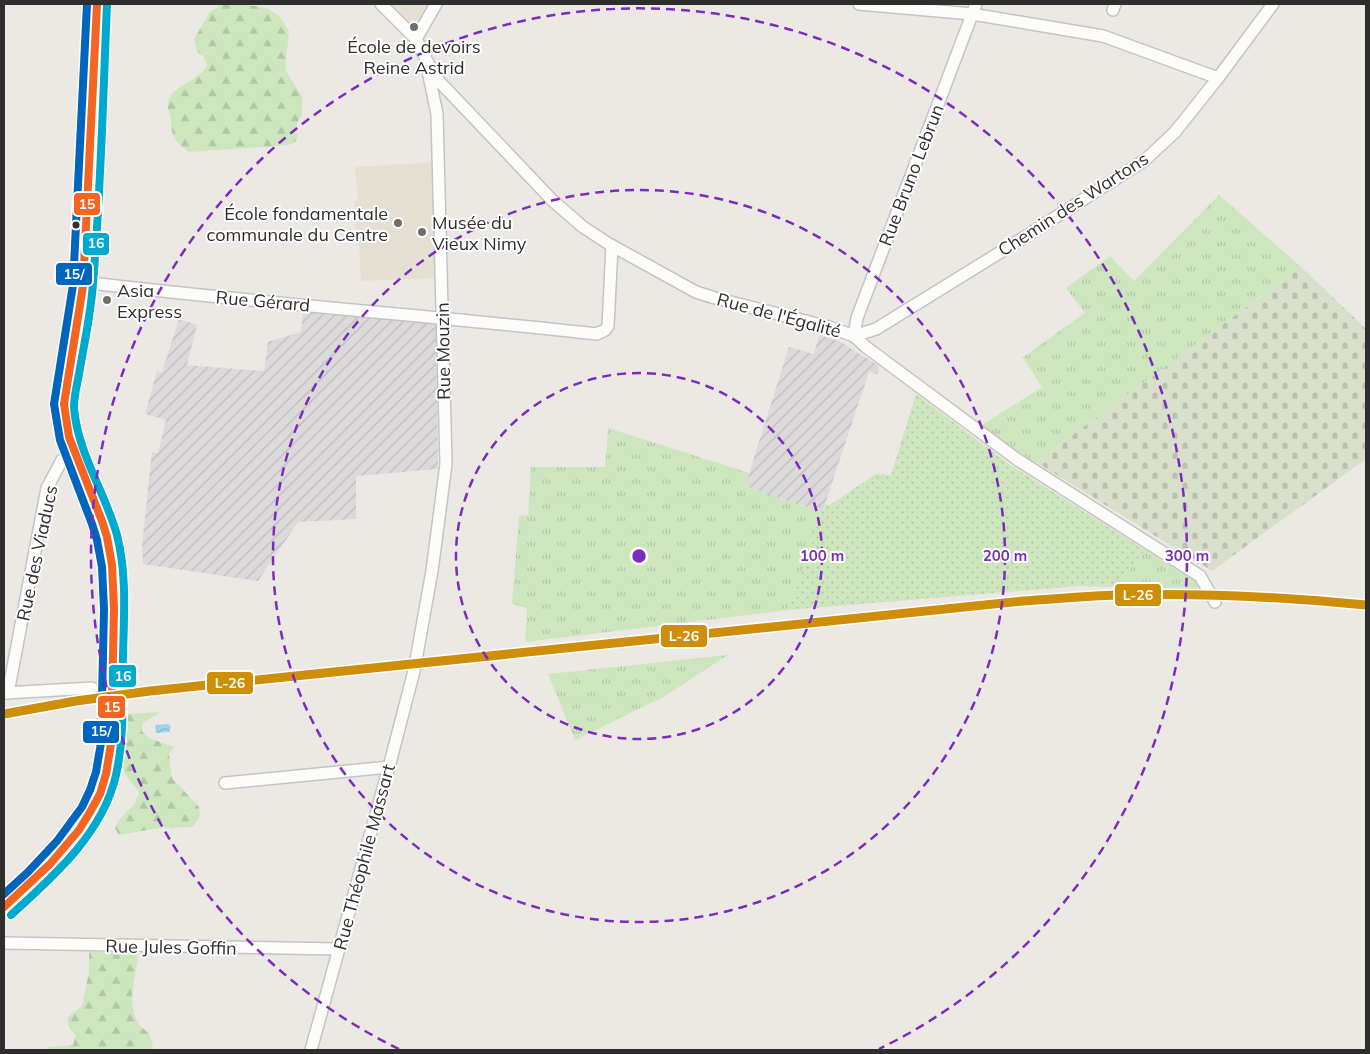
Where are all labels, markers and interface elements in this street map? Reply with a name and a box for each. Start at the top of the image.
marker: École de devoirs Reine Astrid [408,21,420,33]
place label: École de devoirs Reine Astrid [347,35,481,79]
street label: Rue Bruno Lebrun [873,101,949,249]
street label: Chemin des Wartons [993,147,1153,261]
line badge: 15 [73,192,101,216]
text: 15 [79,195,95,213]
place label: École fondamentale communale du Centre [206,202,388,246]
place label: Musée du Vieux Nimy [432,211,527,255]
marker: École fondamentale communale du Centre [392,217,404,229]
unlabelled marker [71,220,81,230]
marker: Musée du Vieux Nimy [416,226,428,238]
line badge: 16 [82,232,110,256]
text: 16 [88,234,104,252]
line badge: 15/ [55,262,93,286]
text: 15/ [63,265,85,283]
place label: Asia Express [117,279,182,323]
street label: Rue Gérard [215,285,311,317]
street label: Rue de l'Égalité [714,287,844,343]
marker: Asia Express [101,294,113,306]
street label: Rue Mouzin [431,302,455,400]
street label: Rue des Viaducs [11,483,63,623]
text: 100 m [800,546,844,565]
text: 200 m [983,546,1027,565]
text: 300 m [1165,546,1209,565]
centre of rings [630,547,648,565]
line badge: L-26 [1114,583,1162,607]
text: L-26 [1123,586,1153,604]
line badge: L-26 [660,624,708,648]
text: L-26 [669,627,699,645]
line badge: 16 [108,664,137,688]
text: 16 [115,667,131,685]
line badge: L-26 [206,671,254,695]
text: L-26 [215,674,245,692]
line badge: 15 [97,695,126,719]
text: 15 [104,698,120,716]
line badge: 15/ [82,720,120,744]
text: 15/ [90,722,112,740]
street label: Rue Théophile Massart [328,762,400,952]
street label: Rue Jules Goffin [105,934,237,960]

